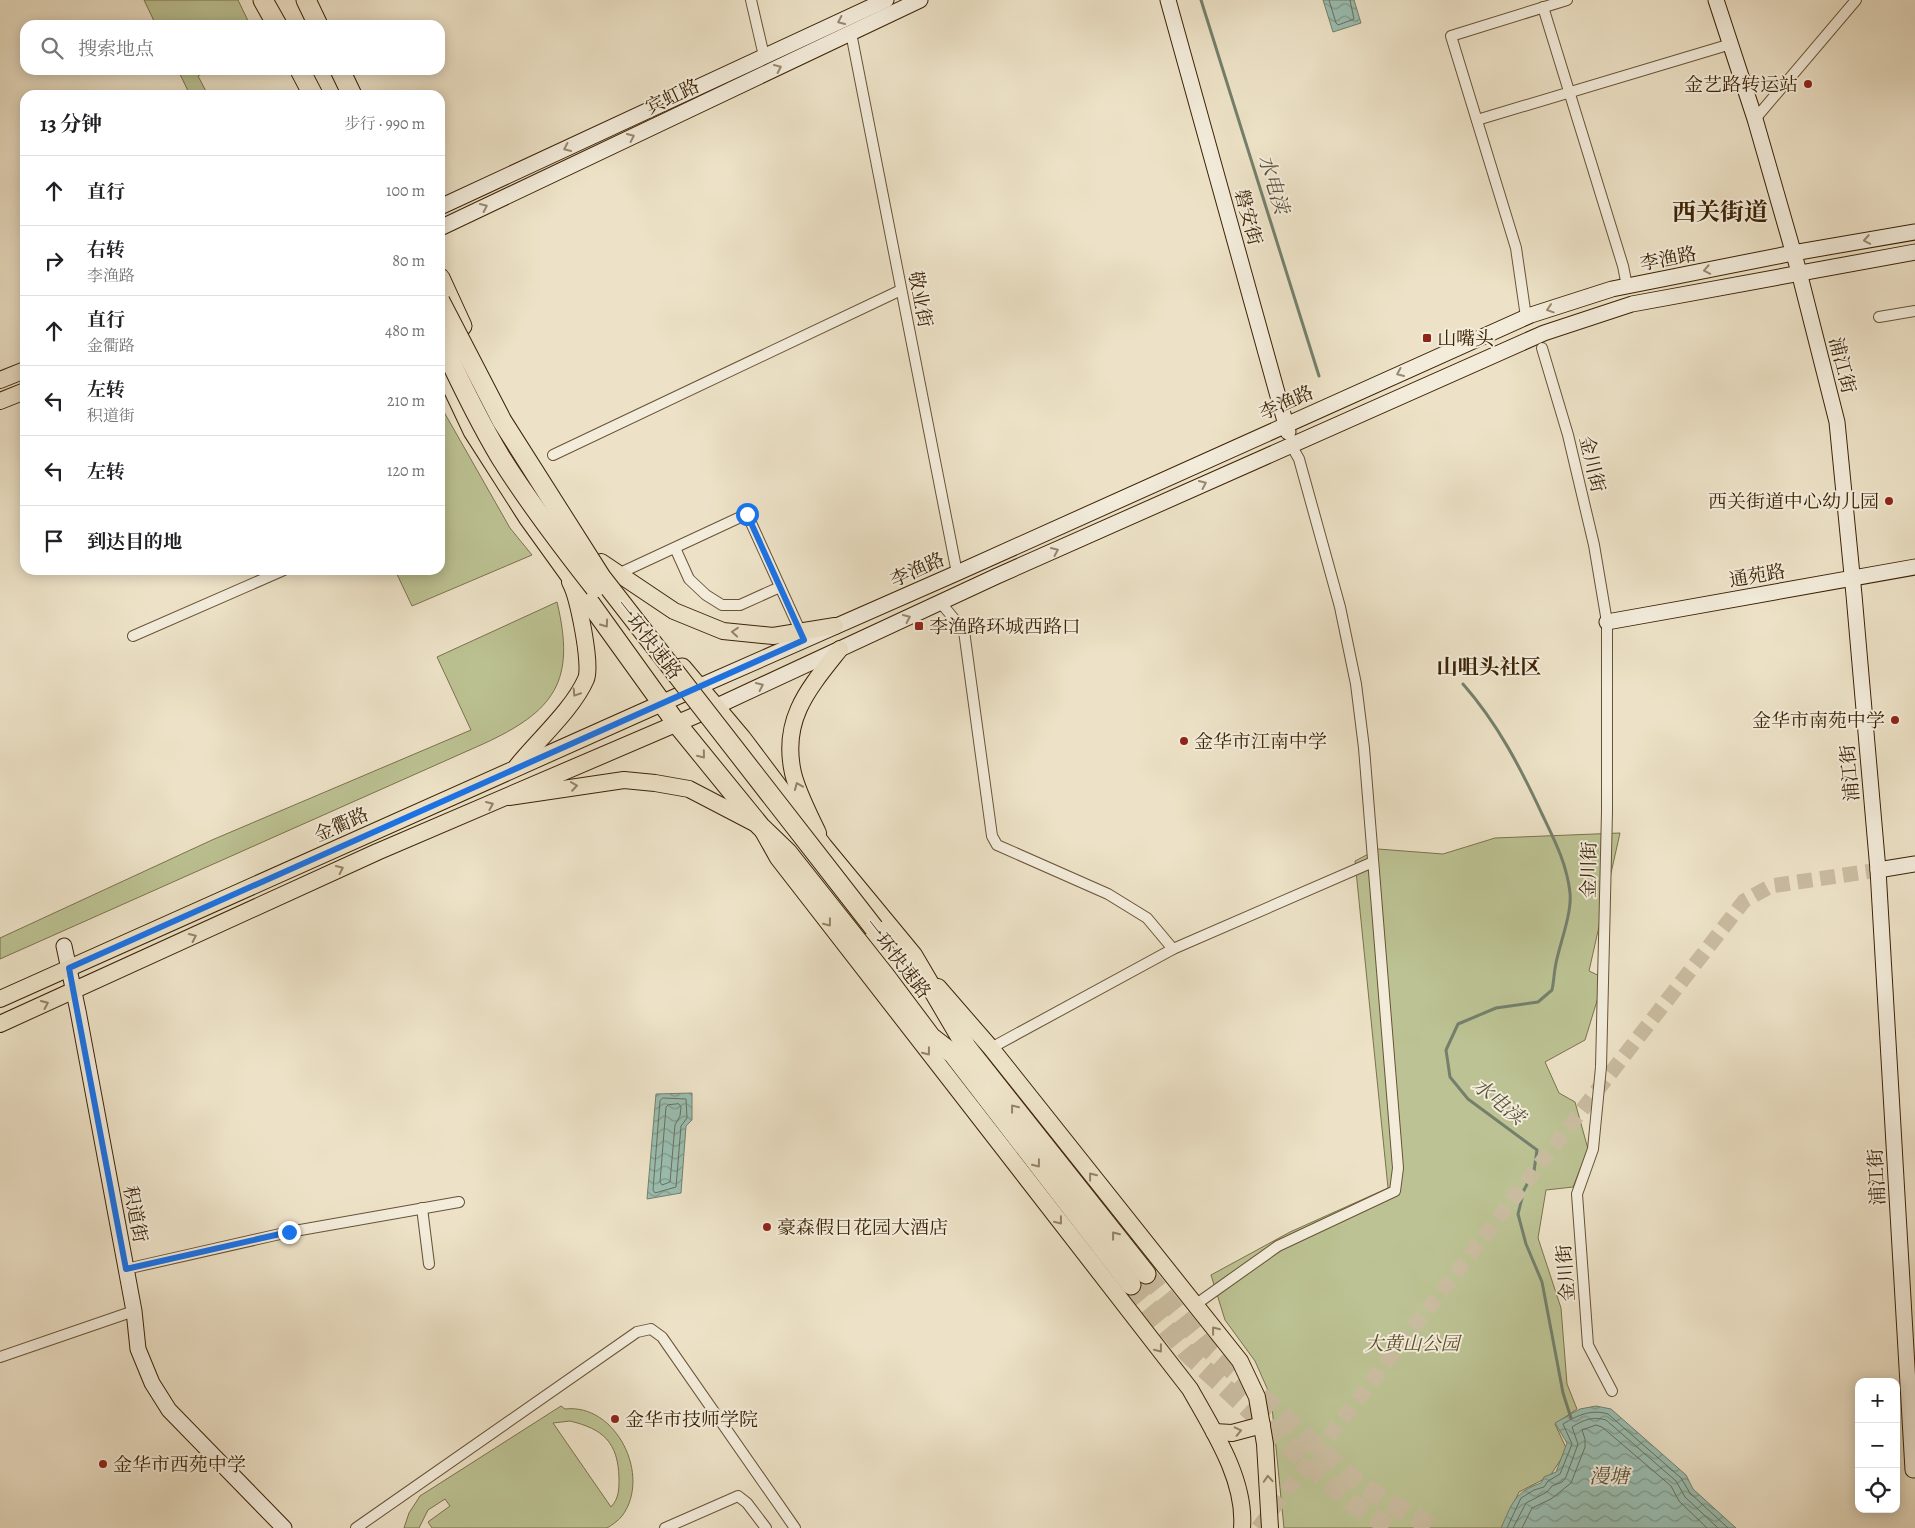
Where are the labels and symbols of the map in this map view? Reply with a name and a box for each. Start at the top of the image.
one-way arrow [837,14,846,25]
one-way arrow [773,63,782,74]
place label: 金艺路转运站 [1684,72,1798,98]
street label: 宾虹路 [641,73,704,121]
marker: 金艺路转运站 [1802,78,1814,90]
one-way arrow [626,133,635,144]
one-way arrow [563,142,572,152]
water label: 水电渎 [1252,152,1296,220]
street label: 磐安街 [1228,186,1268,248]
district label: 西关街道 [1672,196,1768,228]
one-way arrow [479,203,488,214]
one-way arrow [1863,235,1871,245]
street label: 李渔路 [1638,241,1699,277]
one-way arrow [1703,265,1712,275]
street label: 敬业街 [902,269,938,330]
one-way arrow [1546,303,1554,313]
place label: 山嘴头 [1437,326,1494,352]
marker: 山嘴头 [1421,332,1433,344]
street label: 浦江街 [1823,334,1862,396]
one-way arrow [1396,366,1405,377]
street label: 李渔路 [1255,379,1318,426]
street label: 金川街 [1573,434,1611,495]
one-way arrow [1198,480,1207,491]
place label: 西关街道中心幼儿园 [1708,489,1879,515]
marker: 西关街道中心幼儿园 [1883,495,1895,507]
route start [736,503,759,526]
street label: 李渔路 [886,546,949,593]
one-way arrow [1050,546,1059,557]
street label: 通苑路 [1727,558,1788,594]
street label: 一环快速路 [609,594,688,685]
one-way arrow [902,614,911,625]
place label: 李渔路环城西路口 [929,614,1081,640]
one-way arrow [599,618,608,628]
marker: 李渔路环城西路口 [913,620,925,632]
one-way arrow [731,627,739,638]
district label: 山咀头社区 [1437,653,1542,681]
one-way arrow [755,682,764,693]
one-way arrow [573,688,583,697]
place label: 金华市南苑中学 [1752,708,1885,734]
marker: 金华市南苑中学 [1889,714,1901,726]
place label: 金华市江南中学 [1194,729,1327,755]
marker: 金华市江南中学 [1178,735,1190,747]
street label: 浦江街 [1835,743,1865,802]
one-way arrow [696,749,704,758]
one-way arrow [571,781,579,792]
one-way arrow [794,782,804,791]
street label: 金衢路 [310,801,373,848]
one-way arrow [485,801,494,811]
street label: 金川街 [1576,841,1602,899]
one-way arrow [335,865,344,876]
street label: 一环快速路 [858,913,937,1004]
one-way arrow [822,917,830,926]
one-way arrow [188,932,197,943]
one-way arrow [40,999,49,1010]
one-way arrow [921,1046,930,1055]
water label: 水电渎 [1467,1072,1533,1133]
one-way arrow [1012,1105,1020,1114]
street label: 浦江街 [1863,1148,1891,1206]
one-way arrow [1032,1158,1040,1167]
one-way arrow [1089,1172,1098,1181]
street label: 积道街 [117,1184,153,1245]
place label: 豪森假日花园大酒店 [777,1215,948,1241]
one-way arrow [1053,1215,1062,1225]
route end [278,1221,301,1244]
marker: 豪森假日花园大酒店 [761,1221,773,1233]
one-way arrow [1113,1232,1121,1241]
street label: 金川街 [1551,1244,1581,1302]
one-way arrow [1213,1327,1221,1336]
park label: 大黄山公园 [1364,1331,1462,1357]
one-way arrow [1154,1343,1162,1352]
place label: 金华市技师学院 [625,1407,758,1433]
marker: 金华市技师学院 [609,1413,621,1425]
one-way arrow [1234,1426,1243,1437]
place label: 金华市西苑中学 [113,1452,246,1478]
marker: 金华市西苑中学 [97,1458,109,1470]
water label: 漫塘 [1589,1463,1632,1490]
one-way arrow [1262,1475,1273,1483]

